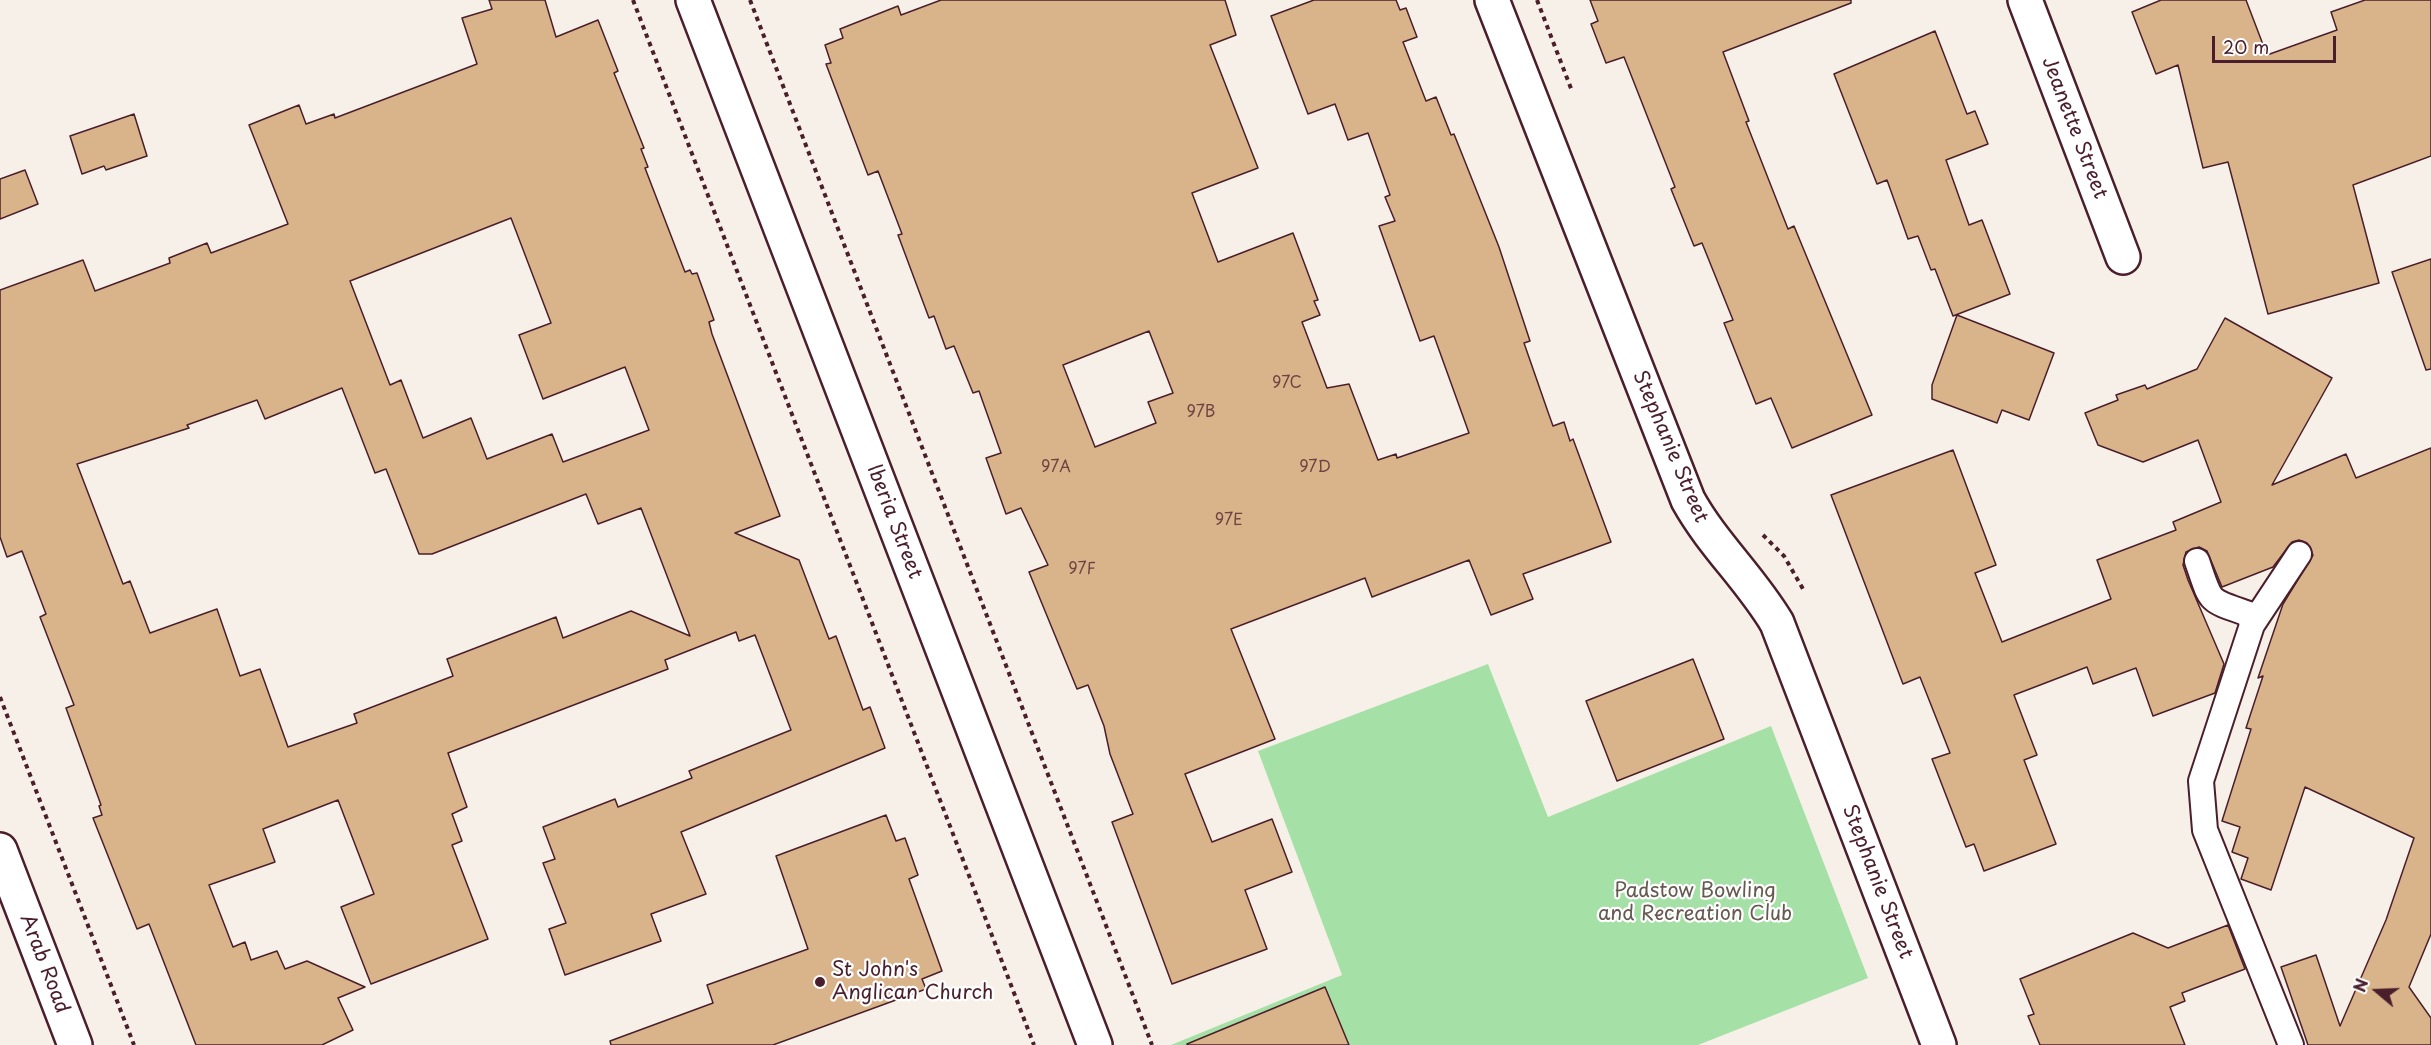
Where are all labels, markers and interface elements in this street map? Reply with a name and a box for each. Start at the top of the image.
scale bar [2215,24,2340,62]
text: 20 m [2223,33,2269,60]
street label: Jeanette Street [2036,54,2112,202]
street label: Stephanie Street [1627,367,1713,527]
house number: 97C [1272,374,1302,394]
house number: 97B [1187,403,1215,423]
house number: 97A [1041,458,1071,478]
house number: 97D [1299,458,1331,478]
street label: Iberia Street [861,461,927,583]
house number: 97E [1215,511,1243,531]
house number: 97F [1068,560,1096,580]
street label: Stephanie Street [1837,802,1917,962]
park label: Padstow Bowling and Recreation Club [1598,879,1792,926]
street label: Arab Road [14,911,74,1017]
place label: St John's Anglican Church [832,958,993,1005]
north arrow [2347,961,2407,1021]
marker: St John's Anglican Church [813,975,827,989]
text: N [2347,975,2373,995]

